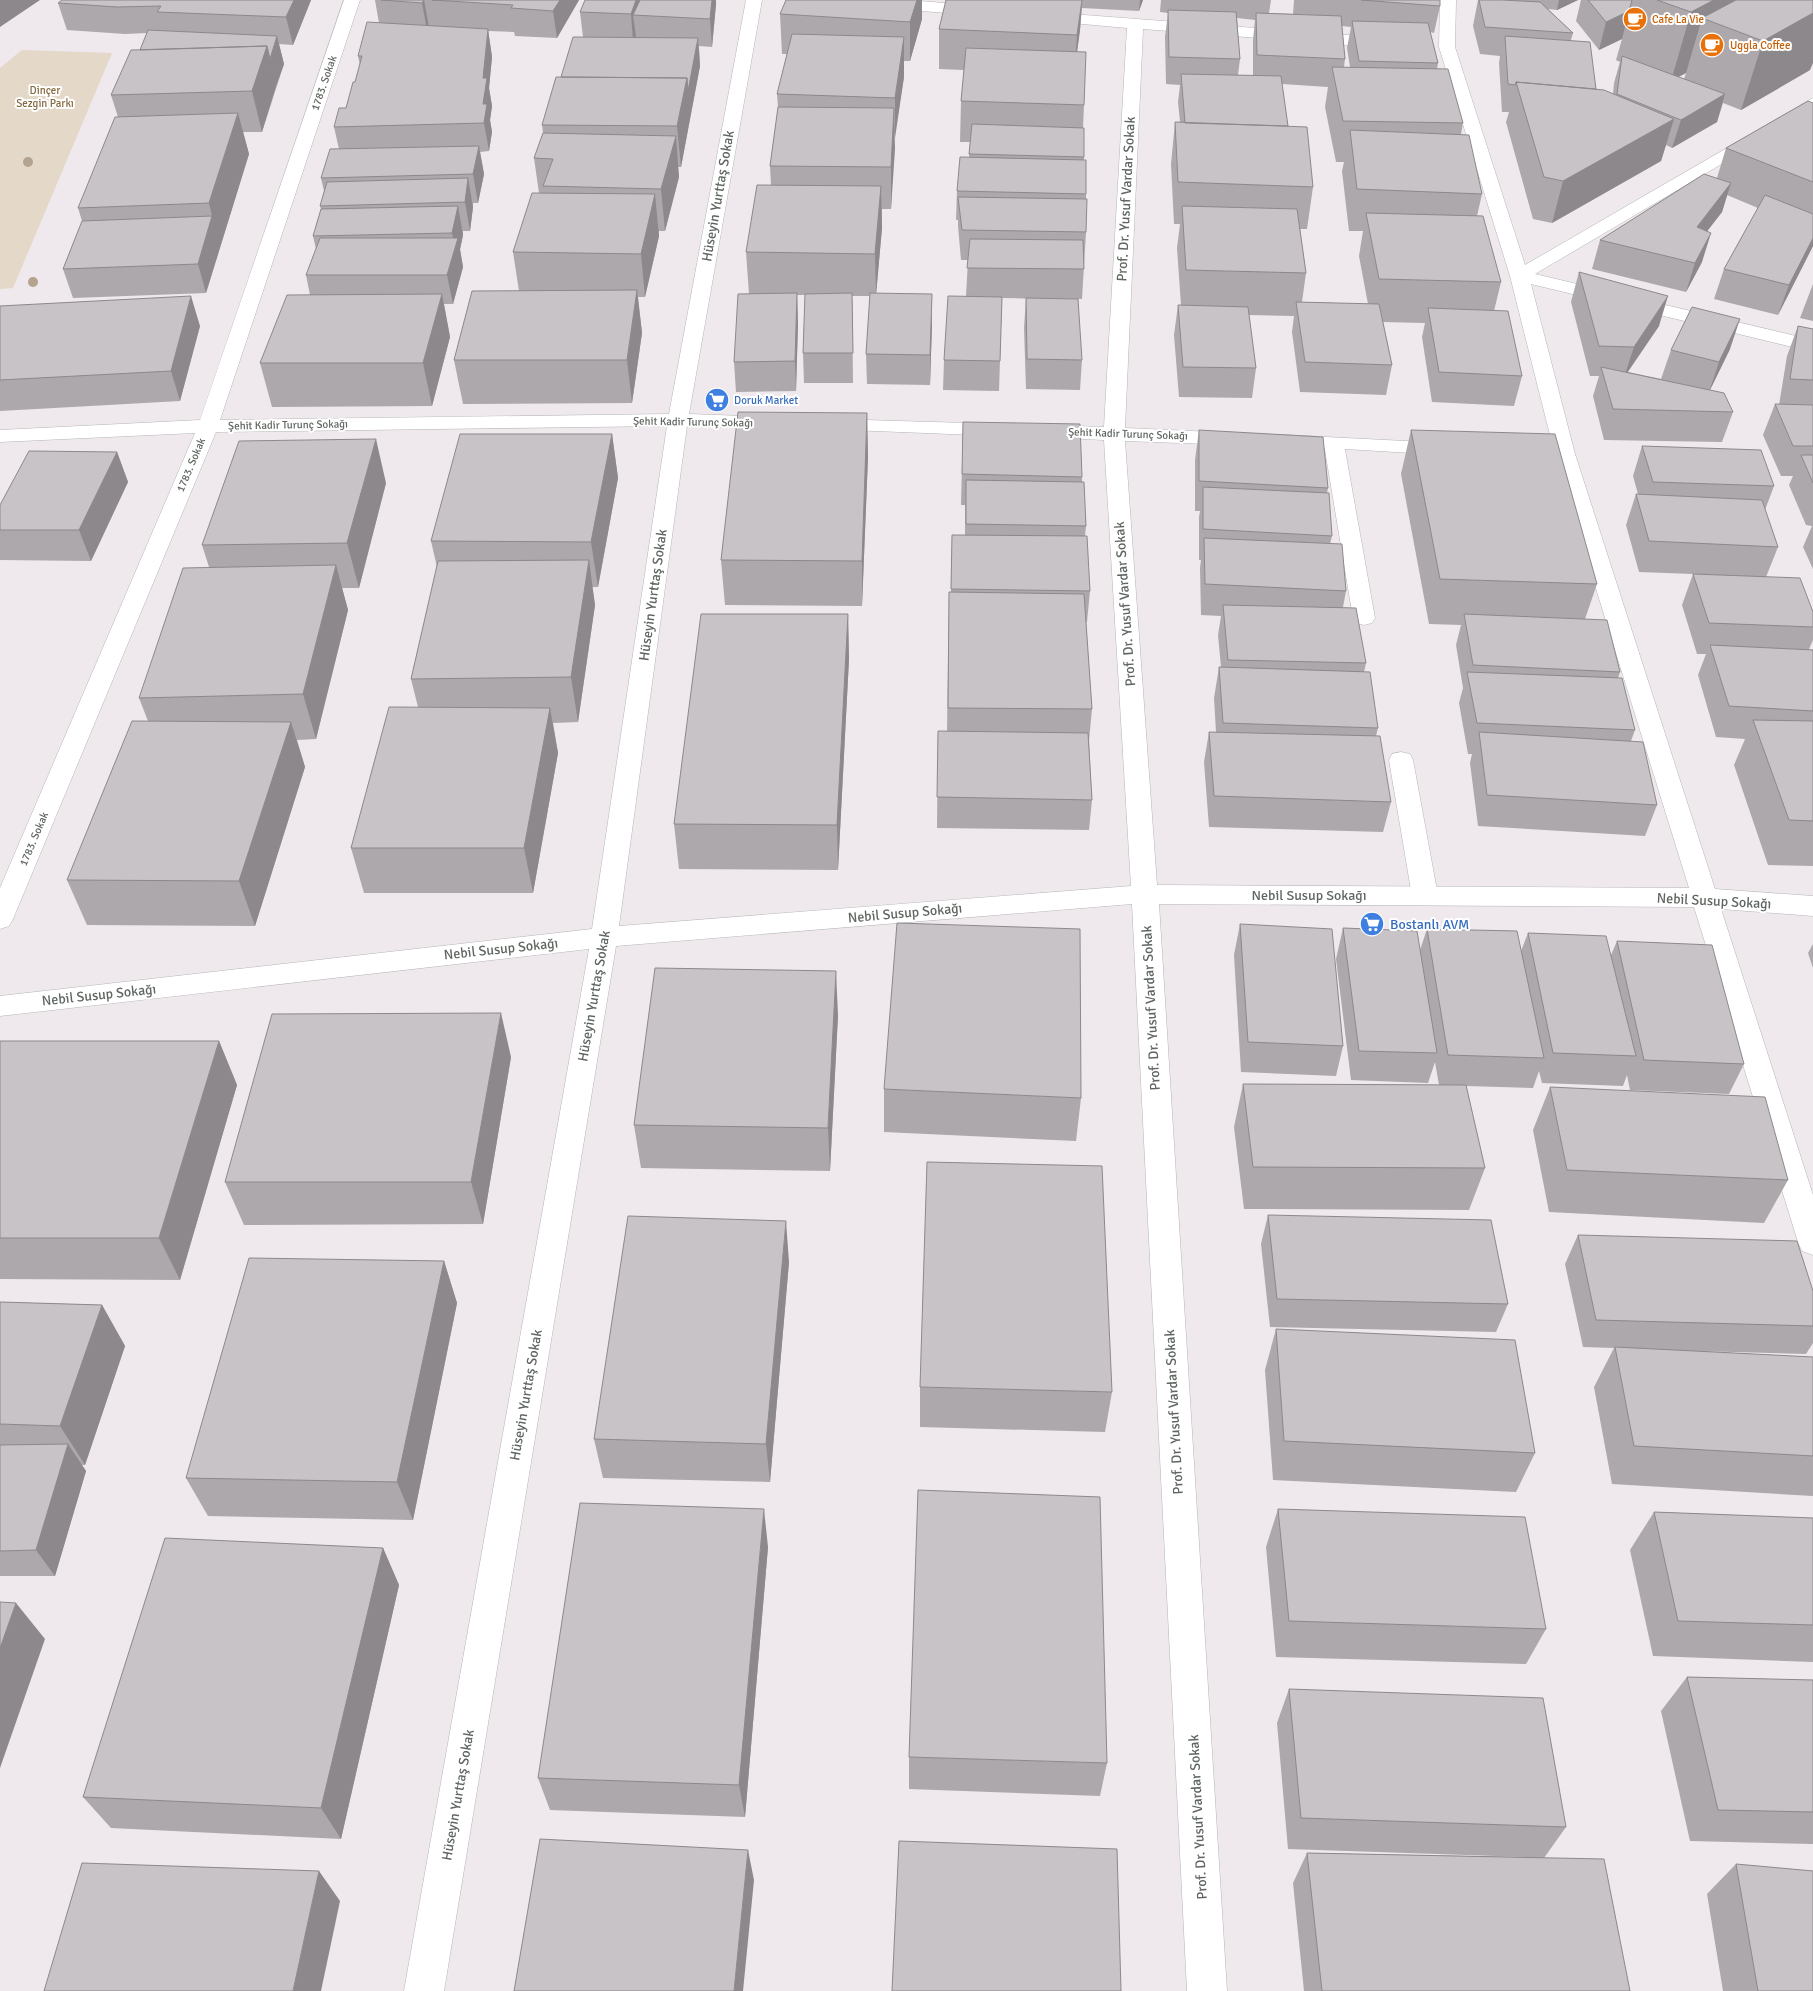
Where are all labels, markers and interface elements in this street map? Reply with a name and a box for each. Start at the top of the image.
cafe icon: Cafe La Vie [1622,6,1648,32]
place label: Cafe La Vie [1652,13,1704,26]
cafe icon: Uggla Coffee [1699,32,1725,58]
place label: Uggla Coffee [1730,39,1790,52]
street label: 1783. Sokak [308,53,340,112]
park label: Dinçer Sezgin Parkı [16,84,74,110]
street label: Prof. Dr. Yusuf Vardar Sokak [1113,116,1139,282]
street label: Hüseyin Yurttaş Sokak [698,129,738,263]
supermarket icon: Doruk Market [704,387,730,413]
place label: Doruk Market [734,394,798,407]
street label: Şehit Kadir Turunç Sokağı [633,414,753,430]
street label: Şehit Kadir Turunç Sokağı [228,417,348,433]
street label: Şehit Kadir Turunç Sokağı [1068,425,1188,443]
street label: 1783. Sokak [174,436,208,494]
street label: Prof. Dr. Yusuf Vardar Sokak [1111,521,1139,687]
street label: Hüseyin Yurttaş Sokak [635,528,671,662]
street label: 1783. Sokak [17,810,51,868]
street label: Nebil Susup Sokağı [1252,887,1366,904]
street label: Nebil Susup Sokağı [1656,890,1772,912]
street label: Nebil Susup Sokağı [847,900,963,926]
supermarket icon: Bostanlı AVM [1359,911,1385,937]
place label: Bostanlı AVM [1390,916,1469,933]
street label: Prof. Dr. Yusuf Vardar Sokak [1138,925,1164,1091]
street label: Hüseyin Yurttaş Sokak [574,929,614,1063]
street label: Nebil Susup Sokağı [443,935,559,963]
street label: Nebil Susup Sokağı [41,981,157,1009]
street label: Hüseyin Yurttaş Sokak [506,1328,546,1462]
street label: Prof. Dr. Yusuf Vardar Sokak [1161,1329,1187,1495]
street label: Hüseyin Yurttaş Sokak [438,1728,478,1862]
street label: Prof. Dr. Yusuf Vardar Sokak [1185,1734,1211,1900]

